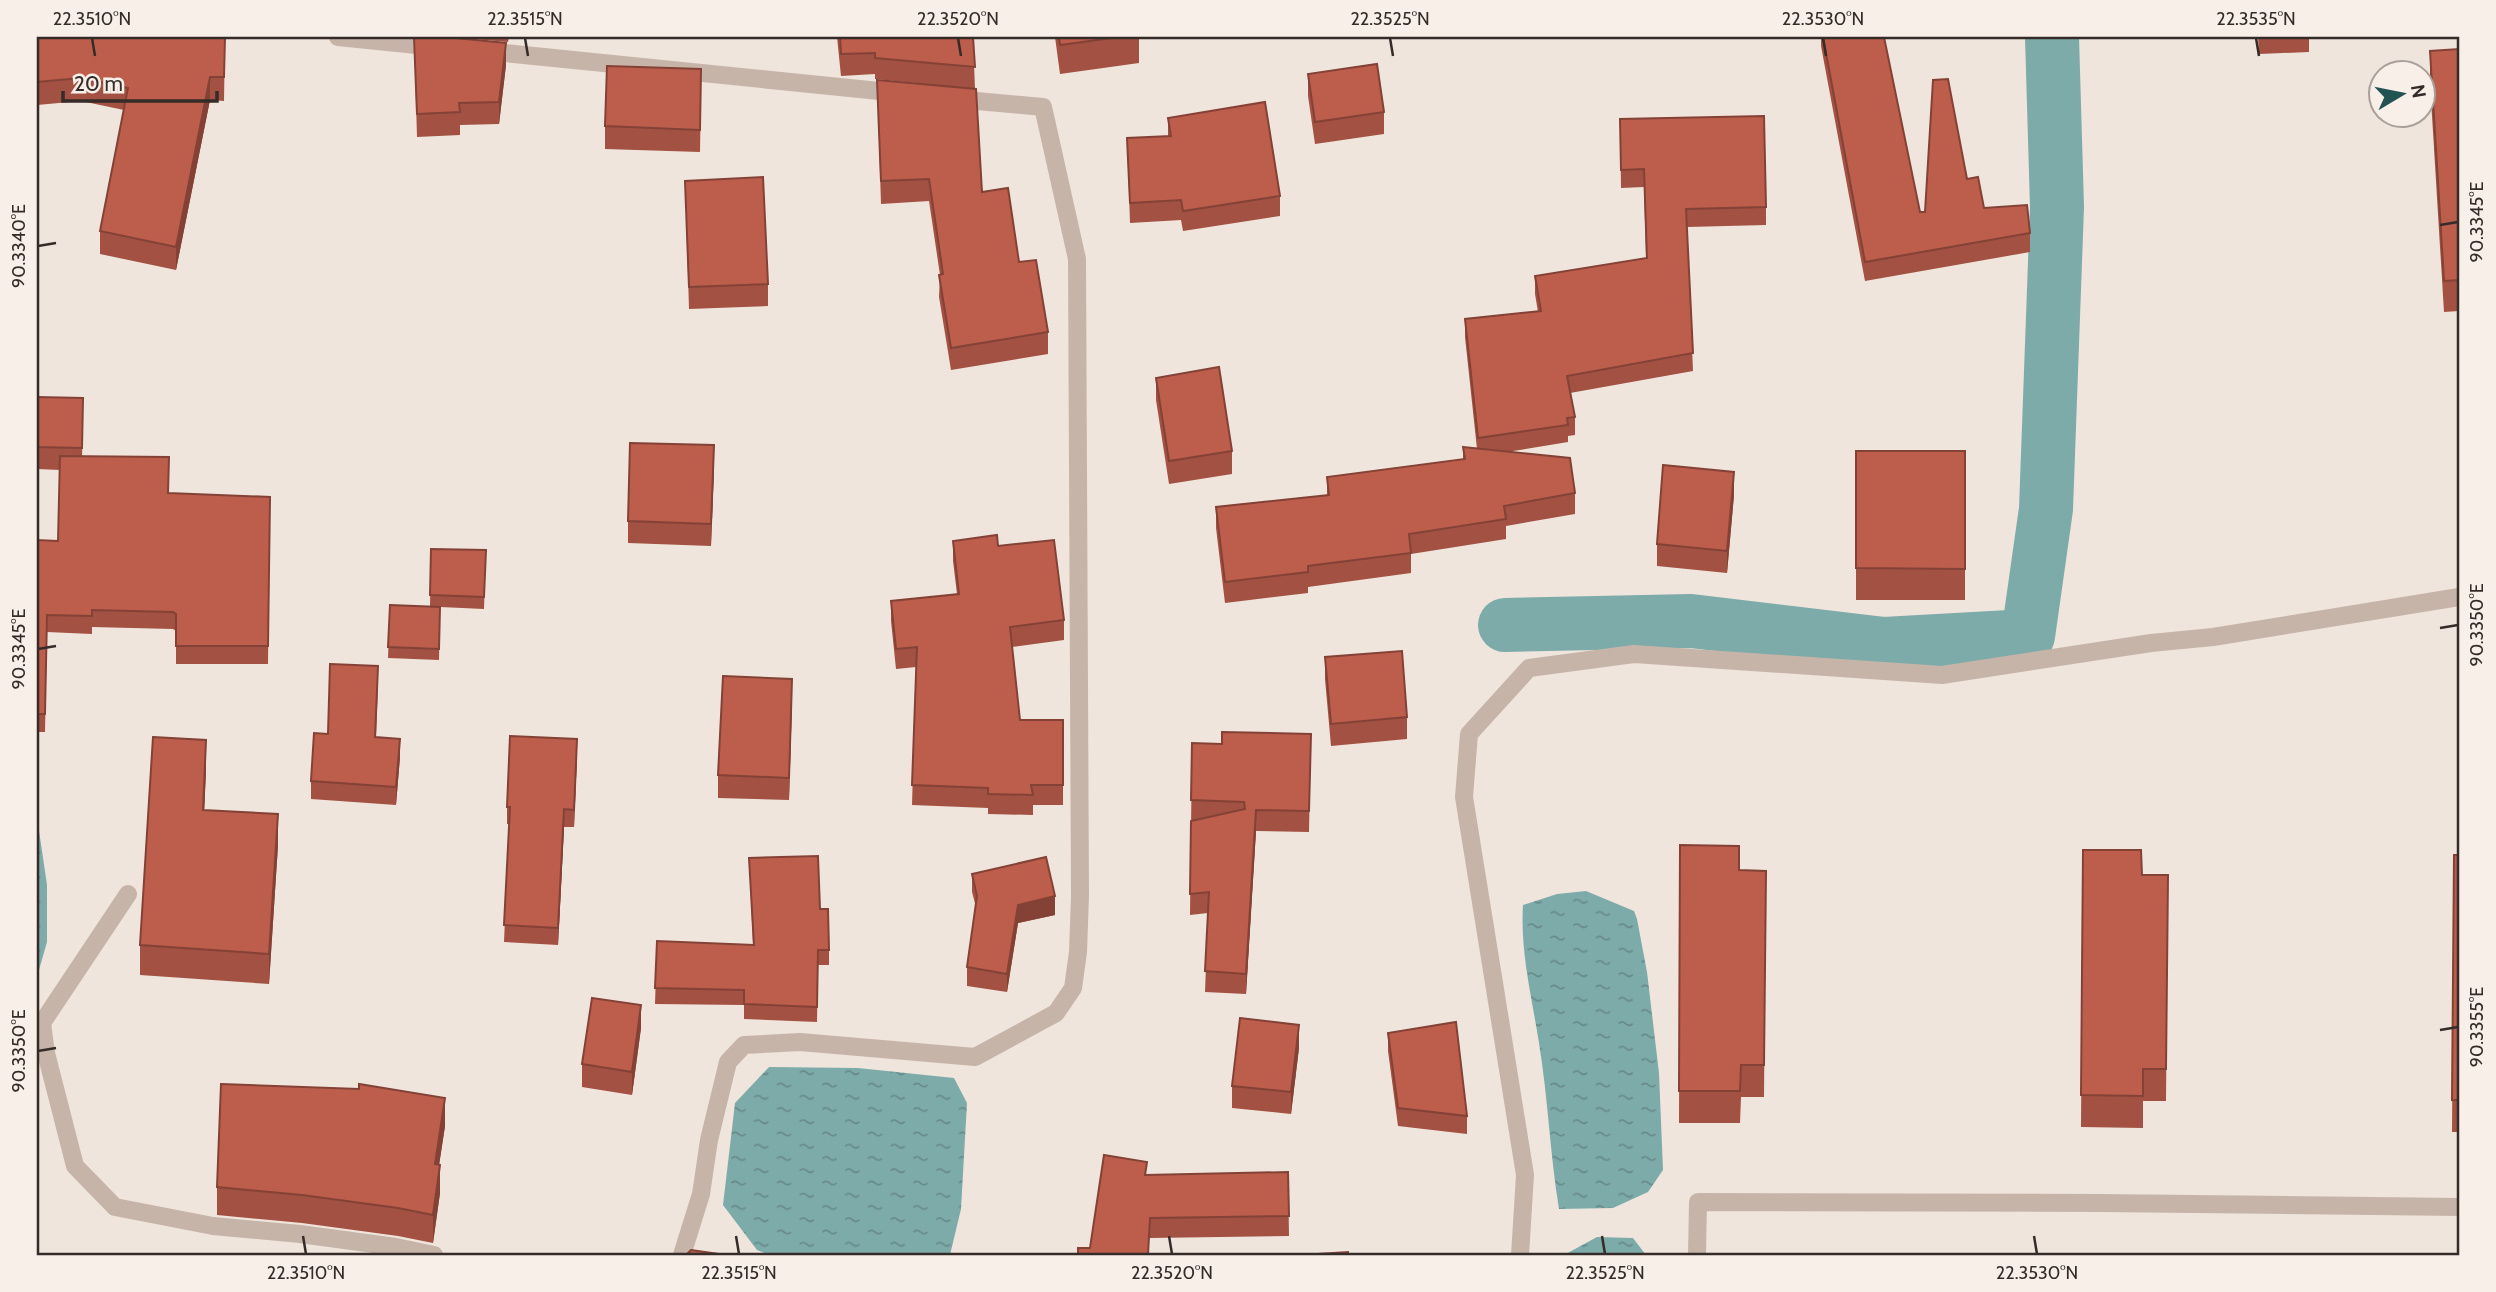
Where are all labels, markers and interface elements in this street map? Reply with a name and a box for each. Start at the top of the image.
text: 22.3510°N [53,8,131,30]
text: 22.3515°N [487,8,563,30]
text: 22.3520°N [917,8,999,30]
text: 22.3525°N [1350,8,1430,30]
text: 22.3530°N [1782,8,1864,30]
text: 22.3535°N [2216,8,2296,30]
scale bar [63,60,217,104]
north arrow [2366,60,2436,130]
text: 20 m [74,71,123,96]
text: N [2406,83,2431,100]
text: 90.3345°E [2466,181,2488,263]
text: 90.3340°E [8,204,30,288]
text: 90.3350°E [2466,583,2488,667]
text: 90.3345°E [8,608,30,690]
text: 90.3355°E [2466,987,2488,1067]
text: 90.3350°E [8,1009,30,1093]
text: 22.3510°N [267,1262,345,1284]
text: 22.3515°N [701,1262,777,1284]
text: 22.3520°N [1131,1262,1213,1284]
text: 22.3525°N [1565,1262,1645,1284]
text: 22.3530°N [1996,1262,2078,1284]

